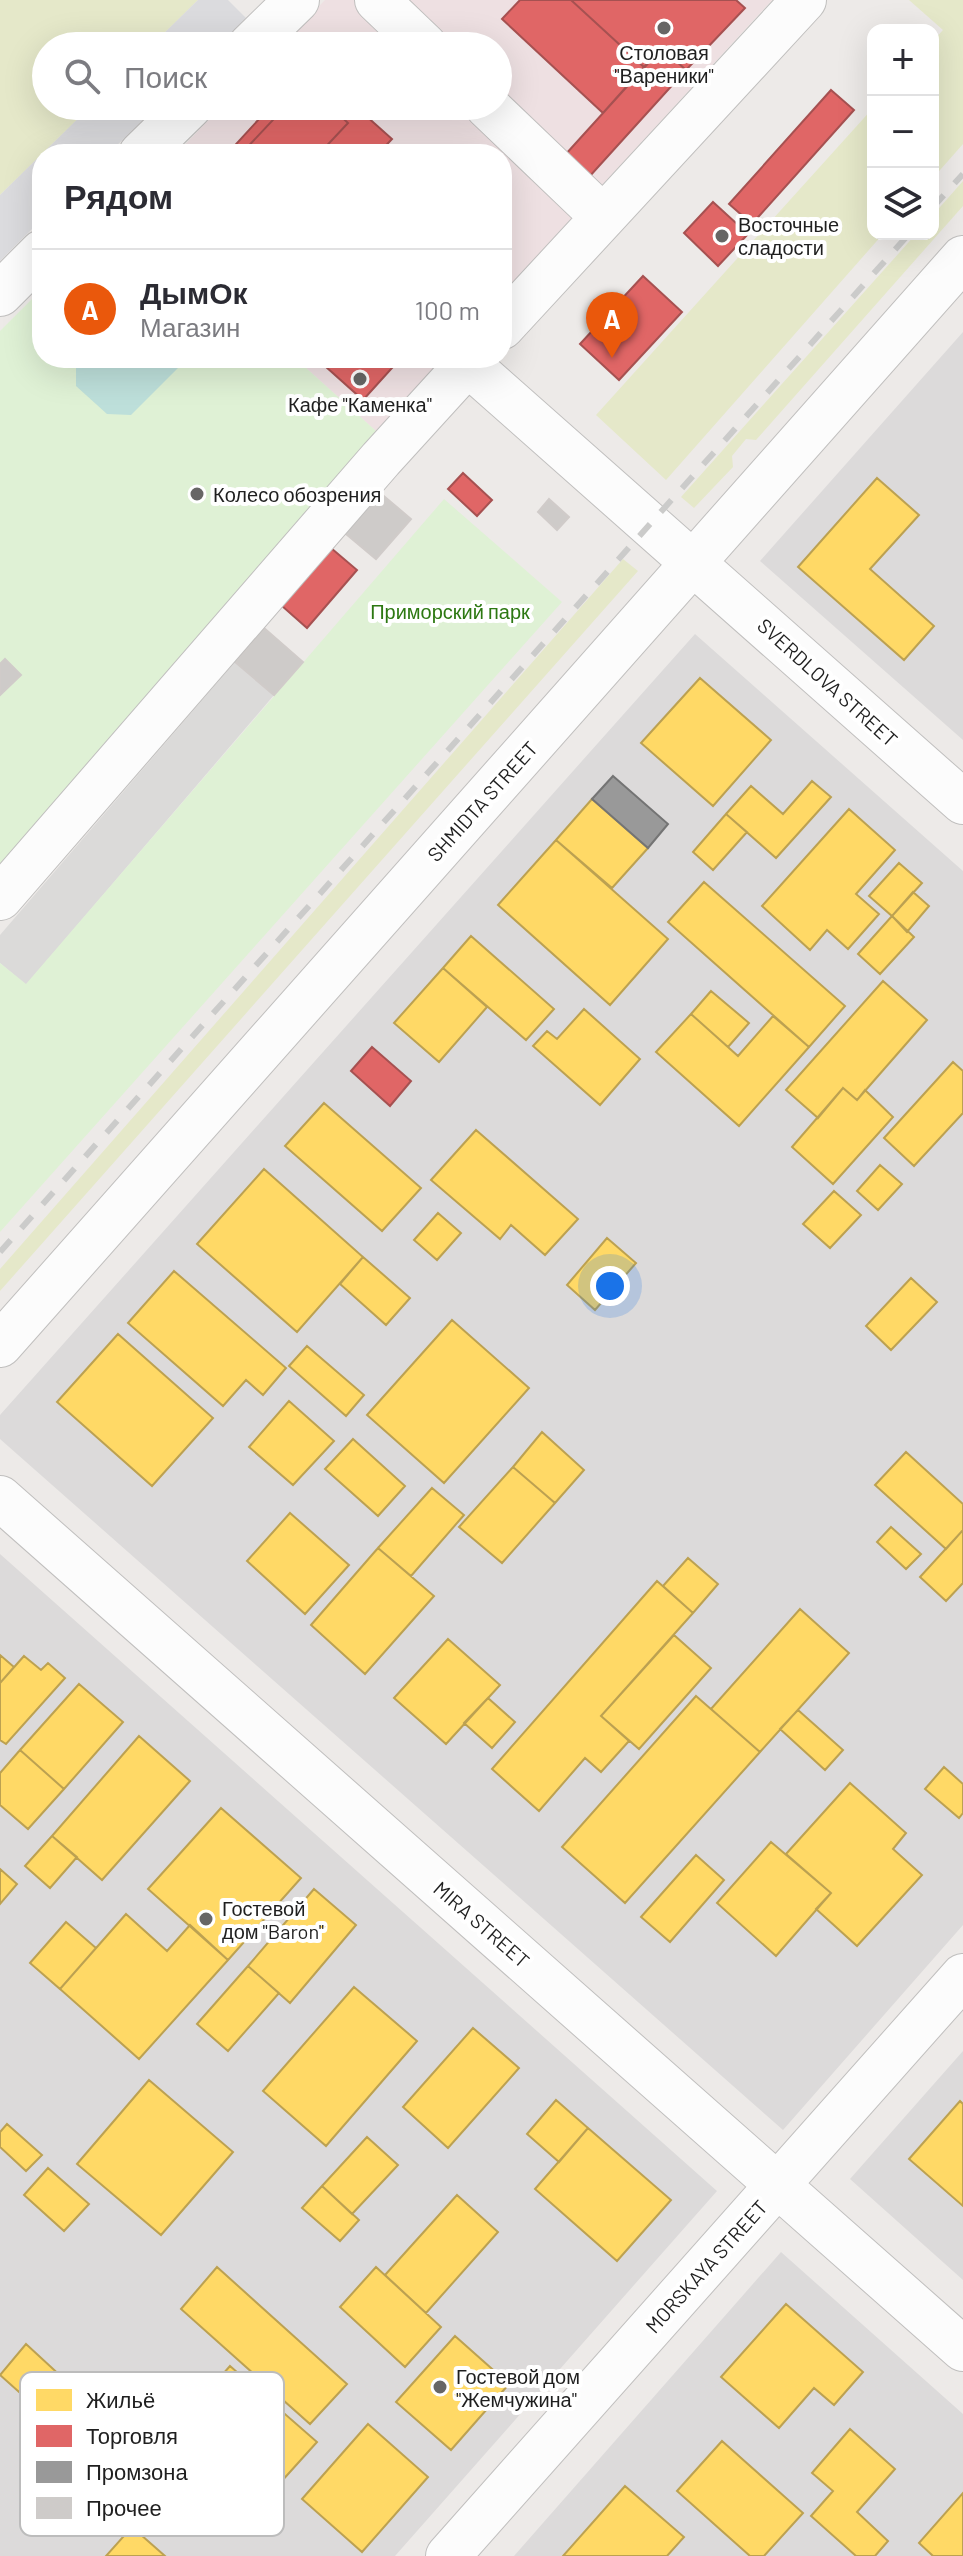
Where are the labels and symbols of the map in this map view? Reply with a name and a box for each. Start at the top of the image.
marker: Столовая "Вареники" [655,19,673,37]
place label: Столовая "Вареники" [614,40,714,87]
place label: Восточные сладости [738,212,839,259]
marker: Восточные сладости [713,227,731,245]
pin: A [586,292,638,358]
marker: Кафе "Каменка" [351,370,369,388]
place label: Кафе "Каменка" [288,392,432,416]
place label: Колесо обозрения [213,482,381,506]
marker: Колесо обозрения [188,485,206,503]
park label: Приморский парк [370,599,530,623]
street label: SVERDLOVA STREET [753,613,903,751]
street label: SHMIDTA STREET [422,736,542,866]
your location [590,1266,630,1306]
street label: MIRA STREET [429,1876,535,1972]
place label: Гостевой дом "Baron" [222,1896,324,1943]
marker: Гостевой дом "Baron" [197,1910,215,1928]
street label: MORSKAYA STREET [640,2195,772,2337]
place label: Гостевой дом "Жемчужина" [456,2364,580,2411]
legend [20,2372,284,2536]
marker: Гостевой дом "Жемчужина" [431,2378,449,2396]
text: Жильё [86,2386,155,2412]
text: Торговля [86,2422,178,2449]
text: Промзона [86,2458,188,2485]
text: Прочее [86,2494,162,2521]

